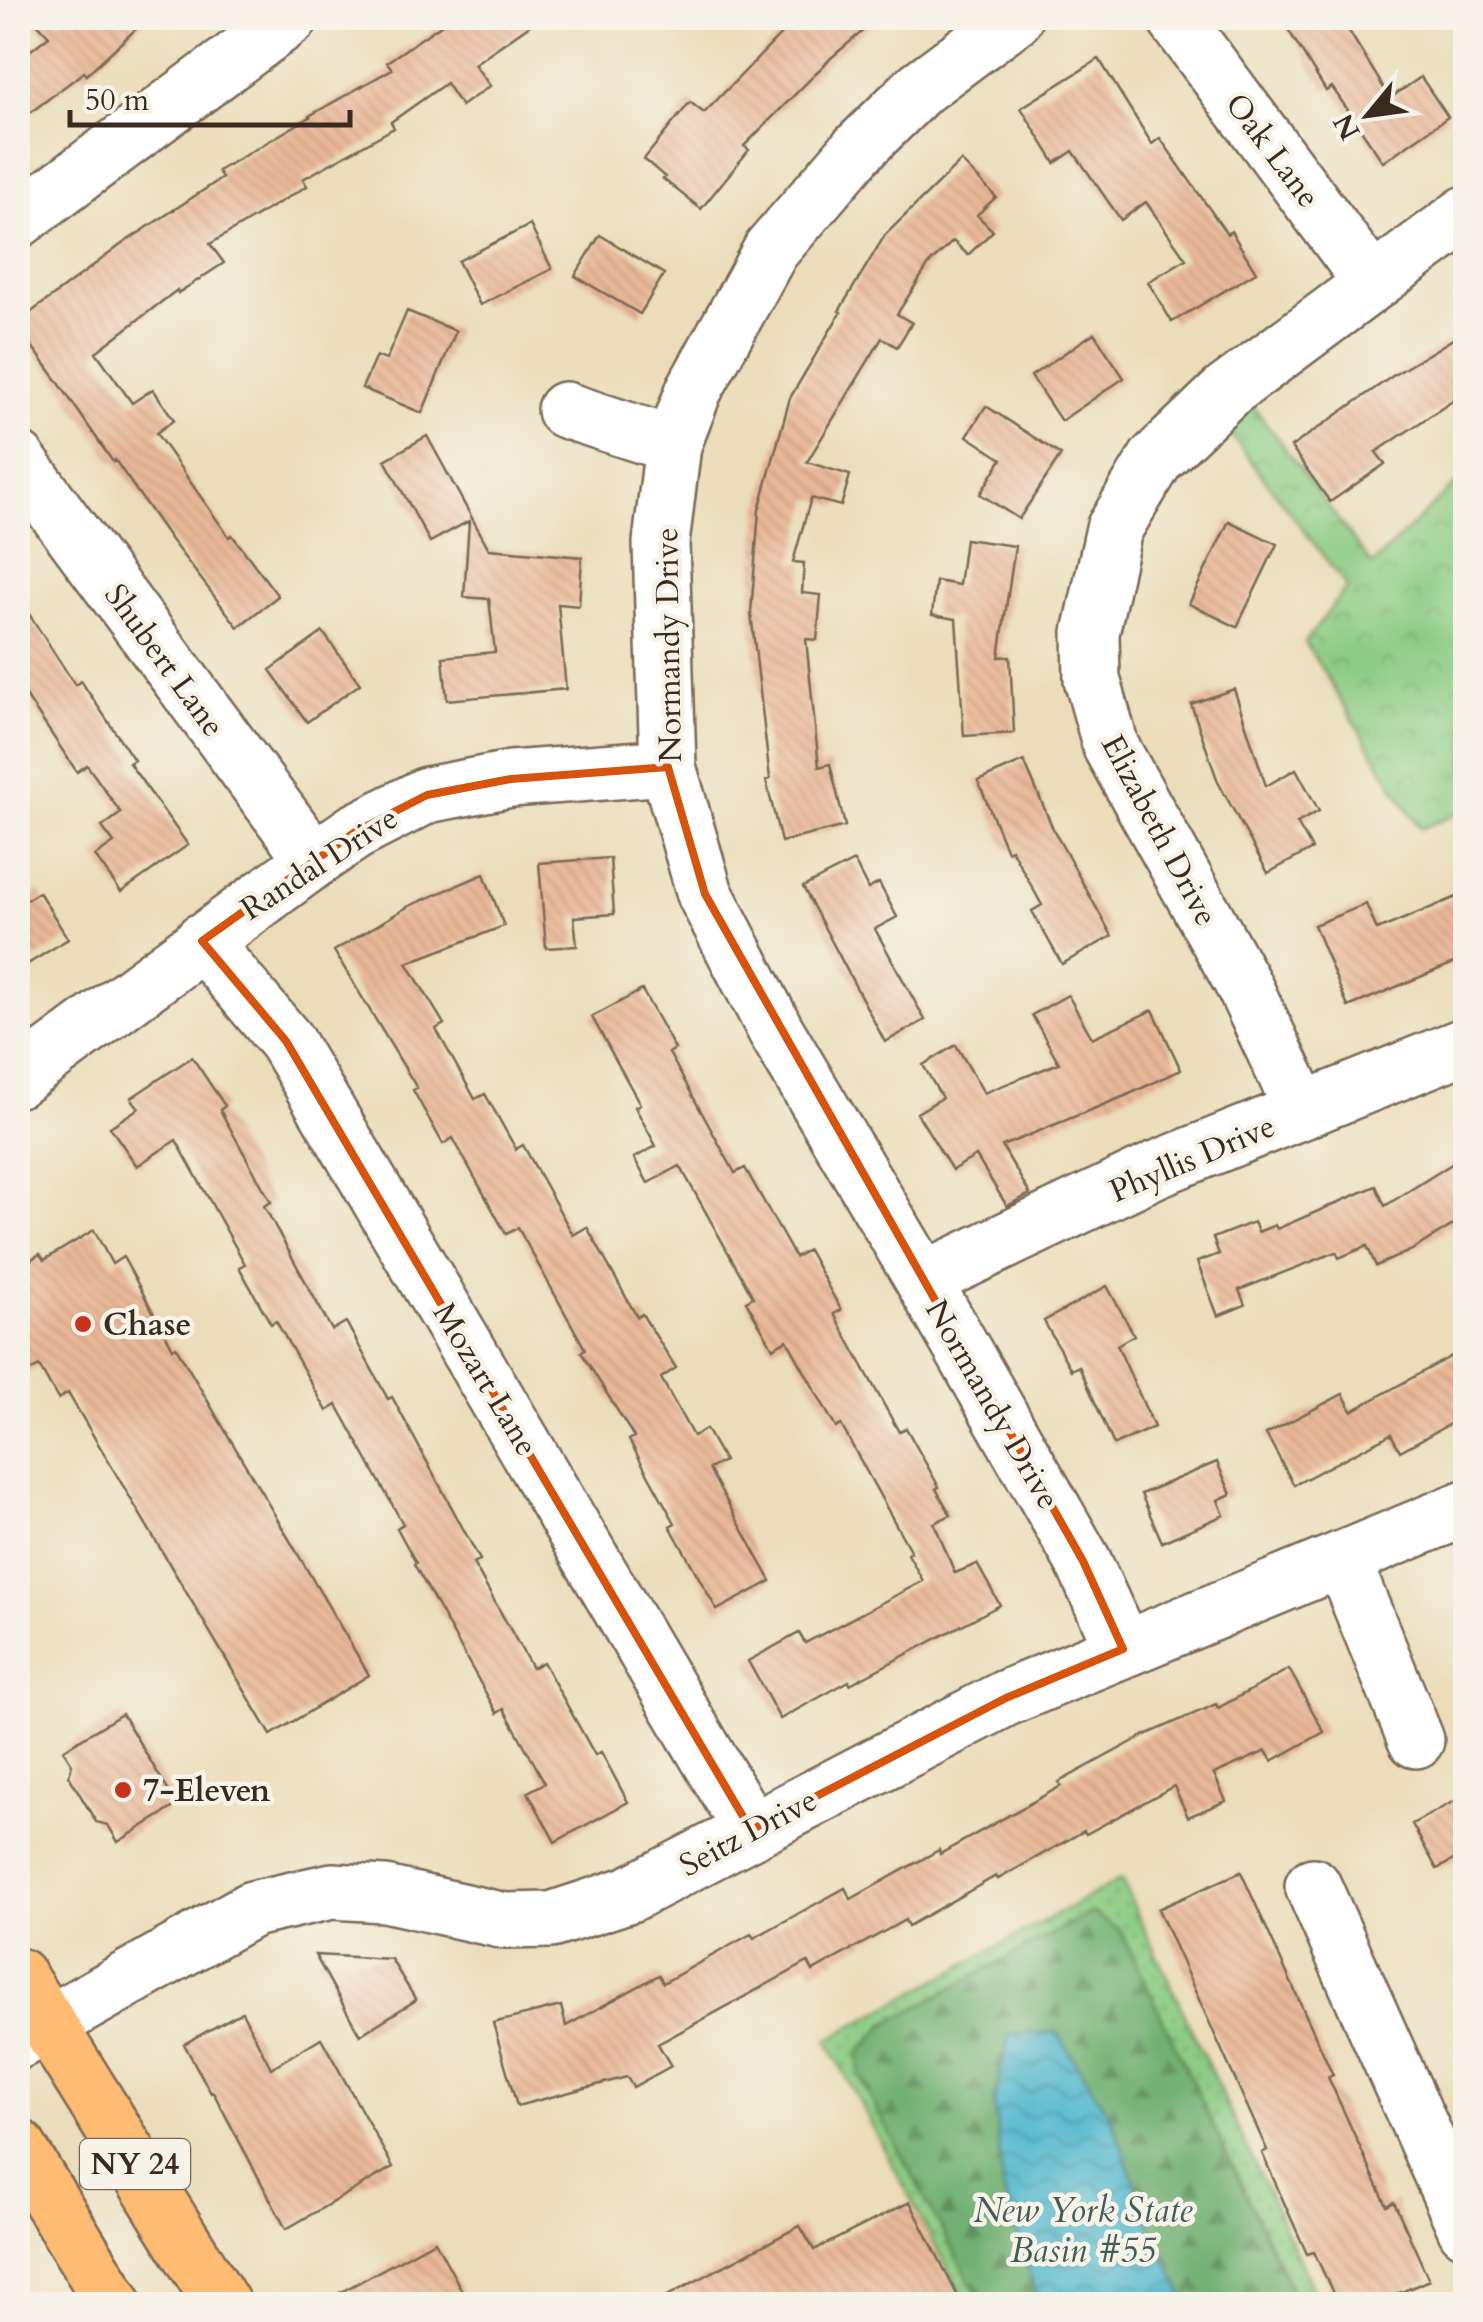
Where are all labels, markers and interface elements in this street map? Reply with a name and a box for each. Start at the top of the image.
scale bar [70,65,350,127]
north arrow [1318,65,1418,165]
text: 50 m [85,80,150,121]
street label: Oak Lane [1215,84,1330,217]
text: N [1325,107,1370,146]
street label: Normandy Drive [645,527,693,763]
street label: Shubert Lane [94,575,235,746]
street label: Elizabeth Drive [1090,727,1228,934]
street label: Randal Drive [232,797,407,931]
street label: Phyllis Drive [1103,1104,1282,1213]
street label: Normandy Drive [914,1292,1070,1517]
street label: Mozart Lane [422,1295,548,1464]
place label: Chase [103,1303,191,1347]
marker: Chase [72,1313,94,1335]
place label: 7-Eleven [143,1769,271,1813]
street label: Seitz Drive [672,1778,825,1888]
marker: 7-Eleven [112,1779,134,1801]
road number: NY 24 [80,2139,190,2189]
water label: New York State Basin #55 [973,2187,1193,2275]

